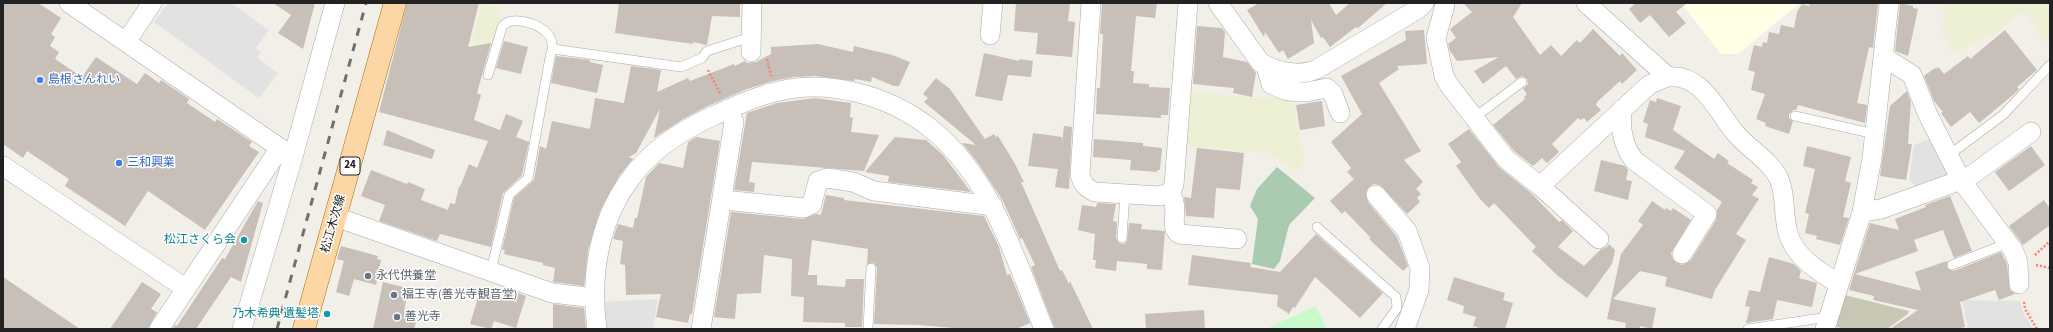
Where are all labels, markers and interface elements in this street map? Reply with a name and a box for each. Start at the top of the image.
place label: 島根さんれい [48,73,120,87]
marker: 島根さんれい [35,75,45,85]
place label: 三和興業 [127,156,175,170]
road number: 24 [340,157,360,175]
marker: 三和興業 [114,158,124,168]
street label: 松江木次線 [319,193,349,255]
place label: 松江さくら会 [164,233,236,247]
marker: 松江さくら会 [239,235,249,245]
place label: 永代供養堂 [376,269,436,283]
marker: 永代供養堂 [363,271,373,281]
place label: 福王寺(善光寺観音堂) [402,288,517,302]
marker: 福王寺(善光寺観音堂) [389,290,399,300]
place label: 乃木希典 遺髪塔 [233,307,319,321]
marker: 乃木希典 遺髪塔 [322,309,332,319]
place label: 善光寺 [405,310,441,324]
marker: 善光寺 [392,312,402,322]

